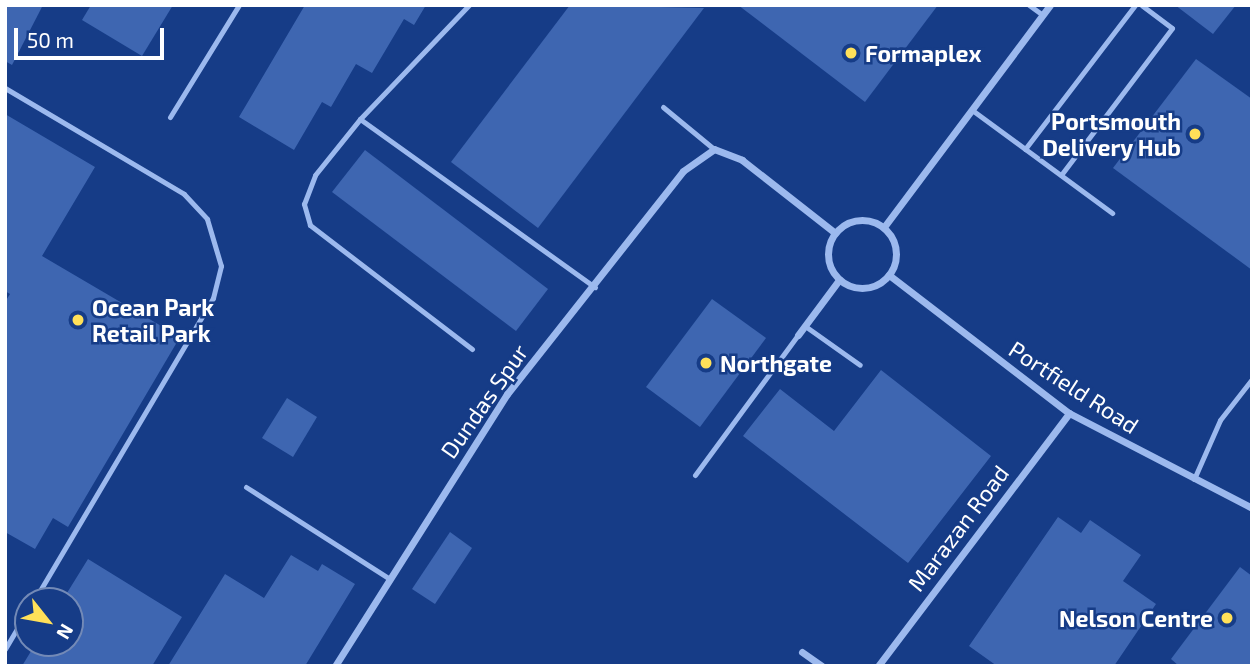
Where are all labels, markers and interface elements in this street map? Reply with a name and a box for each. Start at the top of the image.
scale bar [18,14,168,58]
text: 50 m [27,27,74,52]
place label: Formaplex [865,39,982,67]
marker: Formaplex [843,45,859,61]
place label: Portsmouth Delivery Hub [1042,107,1181,161]
marker: Portsmouth Delivery Hub [1187,126,1203,142]
place label: Ocean Park Retail Park [92,293,214,347]
marker: Ocean Park Retail Park [70,312,86,328]
street label: Portfield Road [1004,335,1144,439]
street label: Dundas Spur [435,339,533,463]
place label: Northgate [720,349,832,377]
marker: Northgate [698,355,714,371]
street label: Marazan Road [902,460,1014,596]
north arrow [14,587,84,657]
place label: Nelson Centre [1059,604,1213,632]
marker: Nelson Centre [1219,610,1235,626]
text: N [52,620,79,644]

